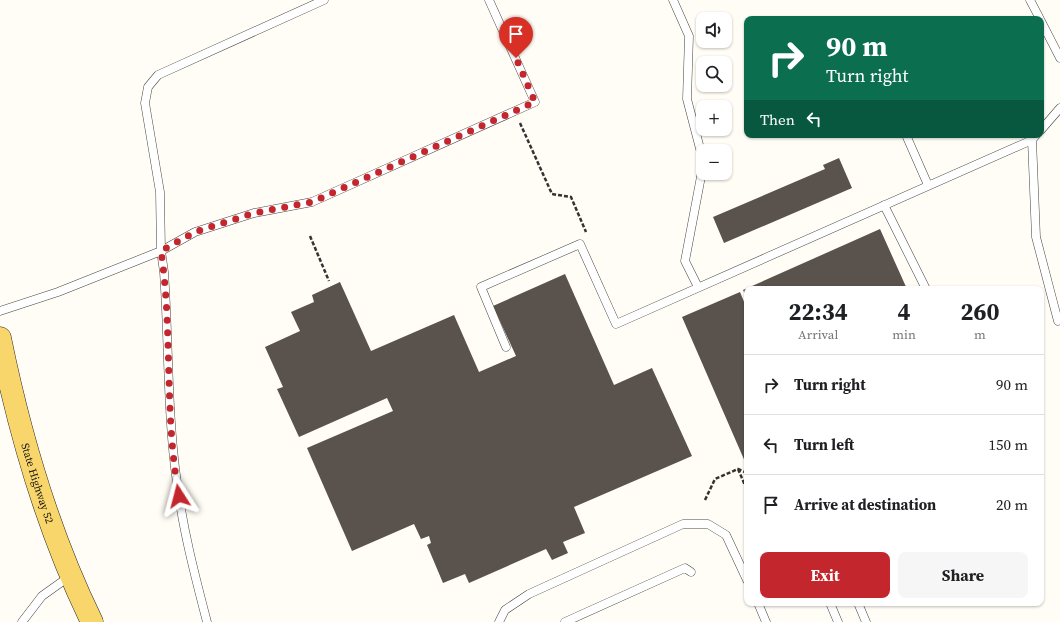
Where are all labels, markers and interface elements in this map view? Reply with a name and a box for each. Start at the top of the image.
map controls [696,12,732,180]
button: sound [696,12,732,48]
pin [499,17,533,58]
icon: arrive [505,23,527,45]
text: 90 m [826,27,888,65]
icon: right [760,32,812,84]
button: search [696,56,732,92]
text: Turn right [826,63,908,88]
button: + [696,100,732,136]
icon: left [803,108,825,130]
text: Then [760,109,795,130]
button: − [696,144,732,180]
text: 22:34 [789,295,848,328]
text: 4 [898,295,911,328]
text: 260 [960,295,999,328]
text: Arrival [798,326,838,343]
text: min [892,326,916,343]
text: m [974,326,986,343]
icon: right [760,374,782,396]
text: Turn right [794,374,866,395]
text: 90 m [996,374,1028,395]
icon: left [760,434,782,456]
text: Turn left [794,434,854,455]
text: 150 m [988,434,1028,455]
street label: State Highway 52 [18,441,57,526]
position arrow [158,475,200,517]
icon: arrive [760,494,782,516]
text: Arrive at destination [794,494,936,515]
text: 20 m [996,494,1028,515]
button: Exit [760,552,890,598]
button: Share [898,552,1028,598]

